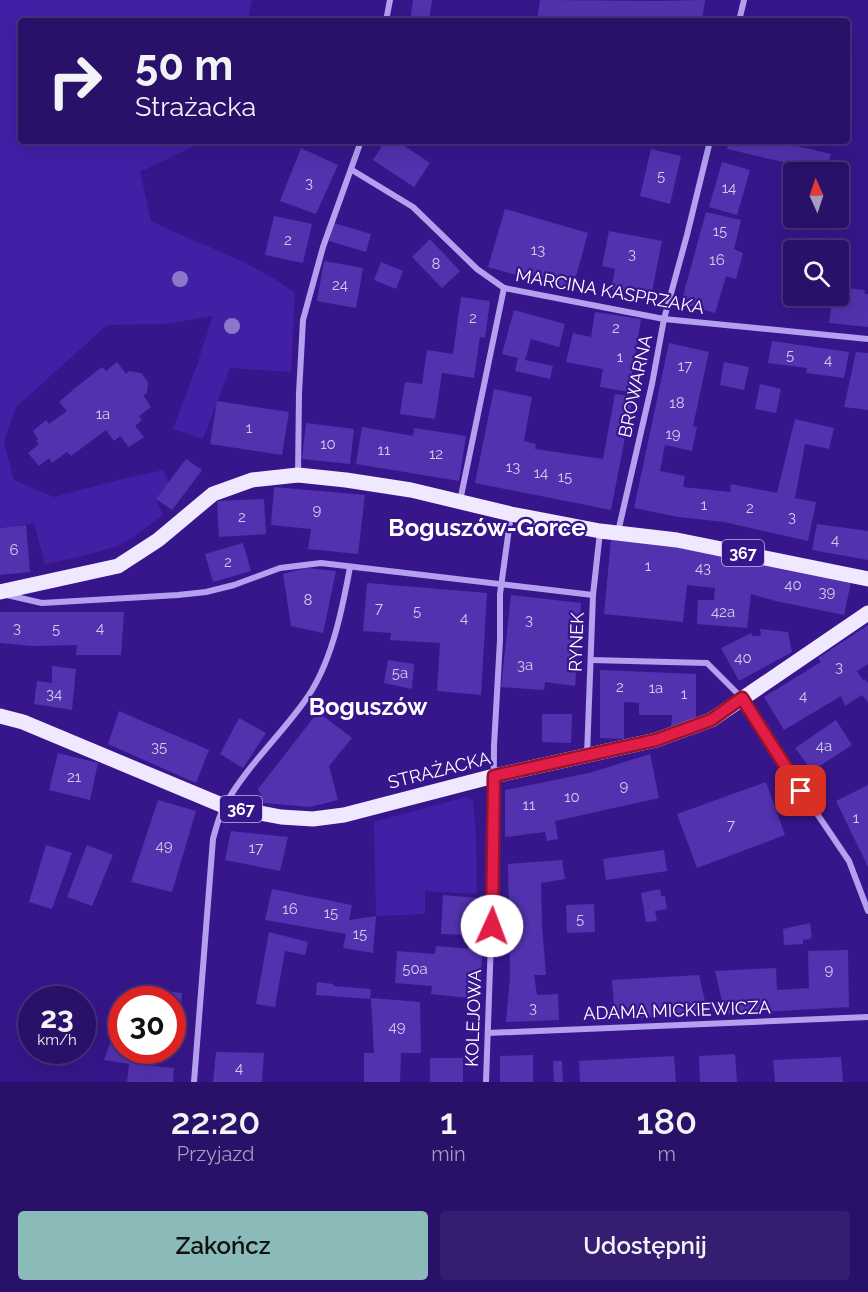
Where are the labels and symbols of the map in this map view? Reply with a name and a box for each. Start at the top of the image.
north arrow [783,162,849,228]
house number: 5 [657,167,665,185]
house number: 3 [305,174,313,192]
house number: 14 [722,179,736,197]
house number: 15 [713,222,727,240]
house number: 2 [284,231,292,249]
house number: 13 [531,241,545,259]
house number: 3 [628,245,636,263]
house number: 16 [709,251,725,269]
house number: 8 [432,255,441,273]
street label: MARCINA KASPRZAKA [514,264,706,318]
house number: 24 [332,276,348,294]
house number: 2 [469,309,477,327]
house number: 2 [612,319,620,337]
street label: BROWARNA [614,333,656,439]
house number: 5 [786,346,794,364]
house number: 1 [617,348,624,366]
house number: 4 [824,351,832,369]
house number: 17 [678,357,692,375]
house number: 18 [669,394,685,412]
house number: 1a [96,405,110,423]
house number: 1 [246,419,253,437]
house number: 19 [665,425,681,443]
house number: 10 [320,435,336,453]
house number: 11 [378,441,391,459]
house number: 12 [429,445,443,463]
house number: 13 [506,458,520,476]
house number: 14 [534,464,548,482]
house number: 15 [558,468,572,486]
house number: 1 [701,496,708,514]
house number: 2 [746,499,754,517]
house number: 9 [313,501,322,519]
house number: 2 [238,508,246,526]
house number: 3 [788,508,796,526]
district label: Boguszów-Gorce [388,513,586,542]
house number: 4 [831,531,839,549]
road number: 367 [722,540,764,566]
house number: 6 [9,541,19,559]
house number: 2 [224,553,232,571]
house number: 1 [645,557,652,575]
house number: 43 [695,559,711,577]
house number: 40 [784,576,802,594]
house number: 39 [819,583,836,601]
house number: 8 [304,591,313,609]
house number: 7 [375,599,383,617]
house number: 5 [413,602,421,620]
house number: 42a [711,603,735,621]
house number: 4 [460,609,468,627]
house number: 3 [525,611,533,629]
street label: RYNEK [564,612,588,672]
house number: 3 [13,619,21,637]
house number: 4 [96,619,104,637]
house number: 5 [52,620,60,638]
house number: 40 [734,649,752,667]
house number: 3a [517,656,533,674]
house number: 3 [835,658,843,676]
house number: 5a [392,664,408,682]
house number: 2 [616,678,624,696]
house number: 1a [649,679,663,697]
house number: 34 [46,685,62,703]
house number: 1 [681,685,688,703]
house number: 4 [799,687,807,705]
district label: Boguszów [309,692,428,721]
house number: 4a [816,737,832,755]
house number: 35 [151,738,167,756]
street label: STRAŻACKA [386,747,492,793]
pin [775,765,826,816]
house number: 21 [67,768,82,786]
house number: 9 [620,777,629,795]
house number: 10 [564,788,580,806]
road number: 367 [220,796,262,822]
house number: 11 [523,796,536,814]
house number: 1 [853,809,860,827]
house number: 7 [727,816,735,834]
house number: 49 [156,837,173,855]
house number: 17 [249,839,263,857]
position arrow [460,894,524,958]
house number: 16 [282,900,298,918]
house number: 15 [324,904,338,922]
house number: 5 [576,910,584,928]
house number: 15 [353,925,367,943]
house number: 50a [402,960,428,978]
house number: 9 [825,961,834,979]
street label: KOLEJOWA [461,969,485,1067]
speed limit sign: 30 [108,986,186,1064]
street label: ADAMA MICKIEWICZA [583,996,771,1024]
house number: 3 [529,999,537,1017]
house number: 49 [389,1018,406,1036]
house number: 4 [235,1059,243,1077]

